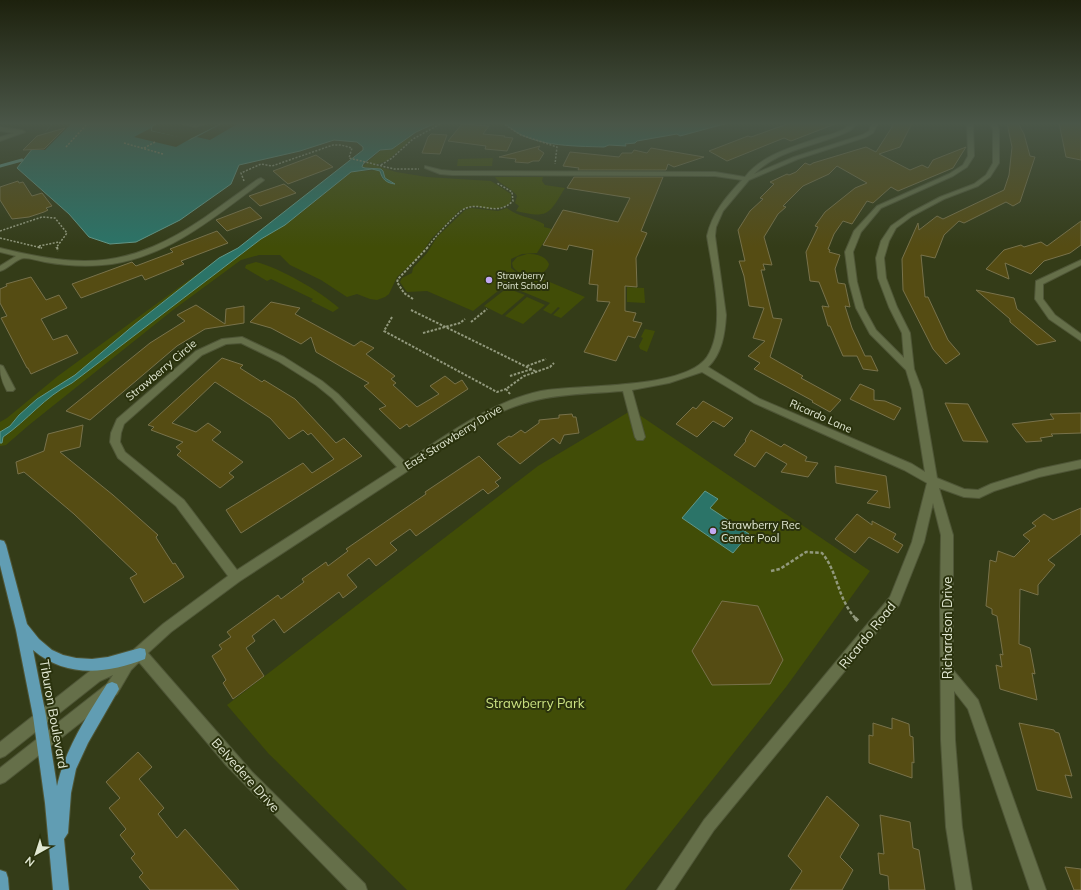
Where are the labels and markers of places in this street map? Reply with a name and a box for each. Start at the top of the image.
place label: Strawberry Point School [497,270,548,291]
marker: Strawberry Point School [484,275,494,285]
place label: Strawberry Rec Center Pool [721,518,801,545]
marker: Strawberry Rec Center Pool [708,526,718,536]

